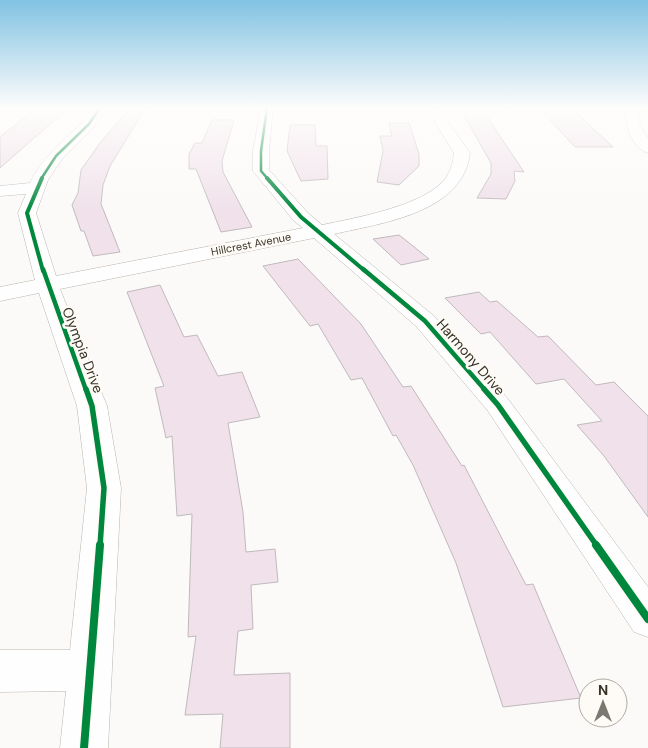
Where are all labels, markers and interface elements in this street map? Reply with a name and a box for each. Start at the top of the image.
street label: Hillcrest Avenue [210,229,292,259]
street label: Olympia Drive [58,304,108,396]
street label: Harmony Drive [433,315,509,399]
north arrow [578,678,628,728]
text: N [598,681,608,699]

